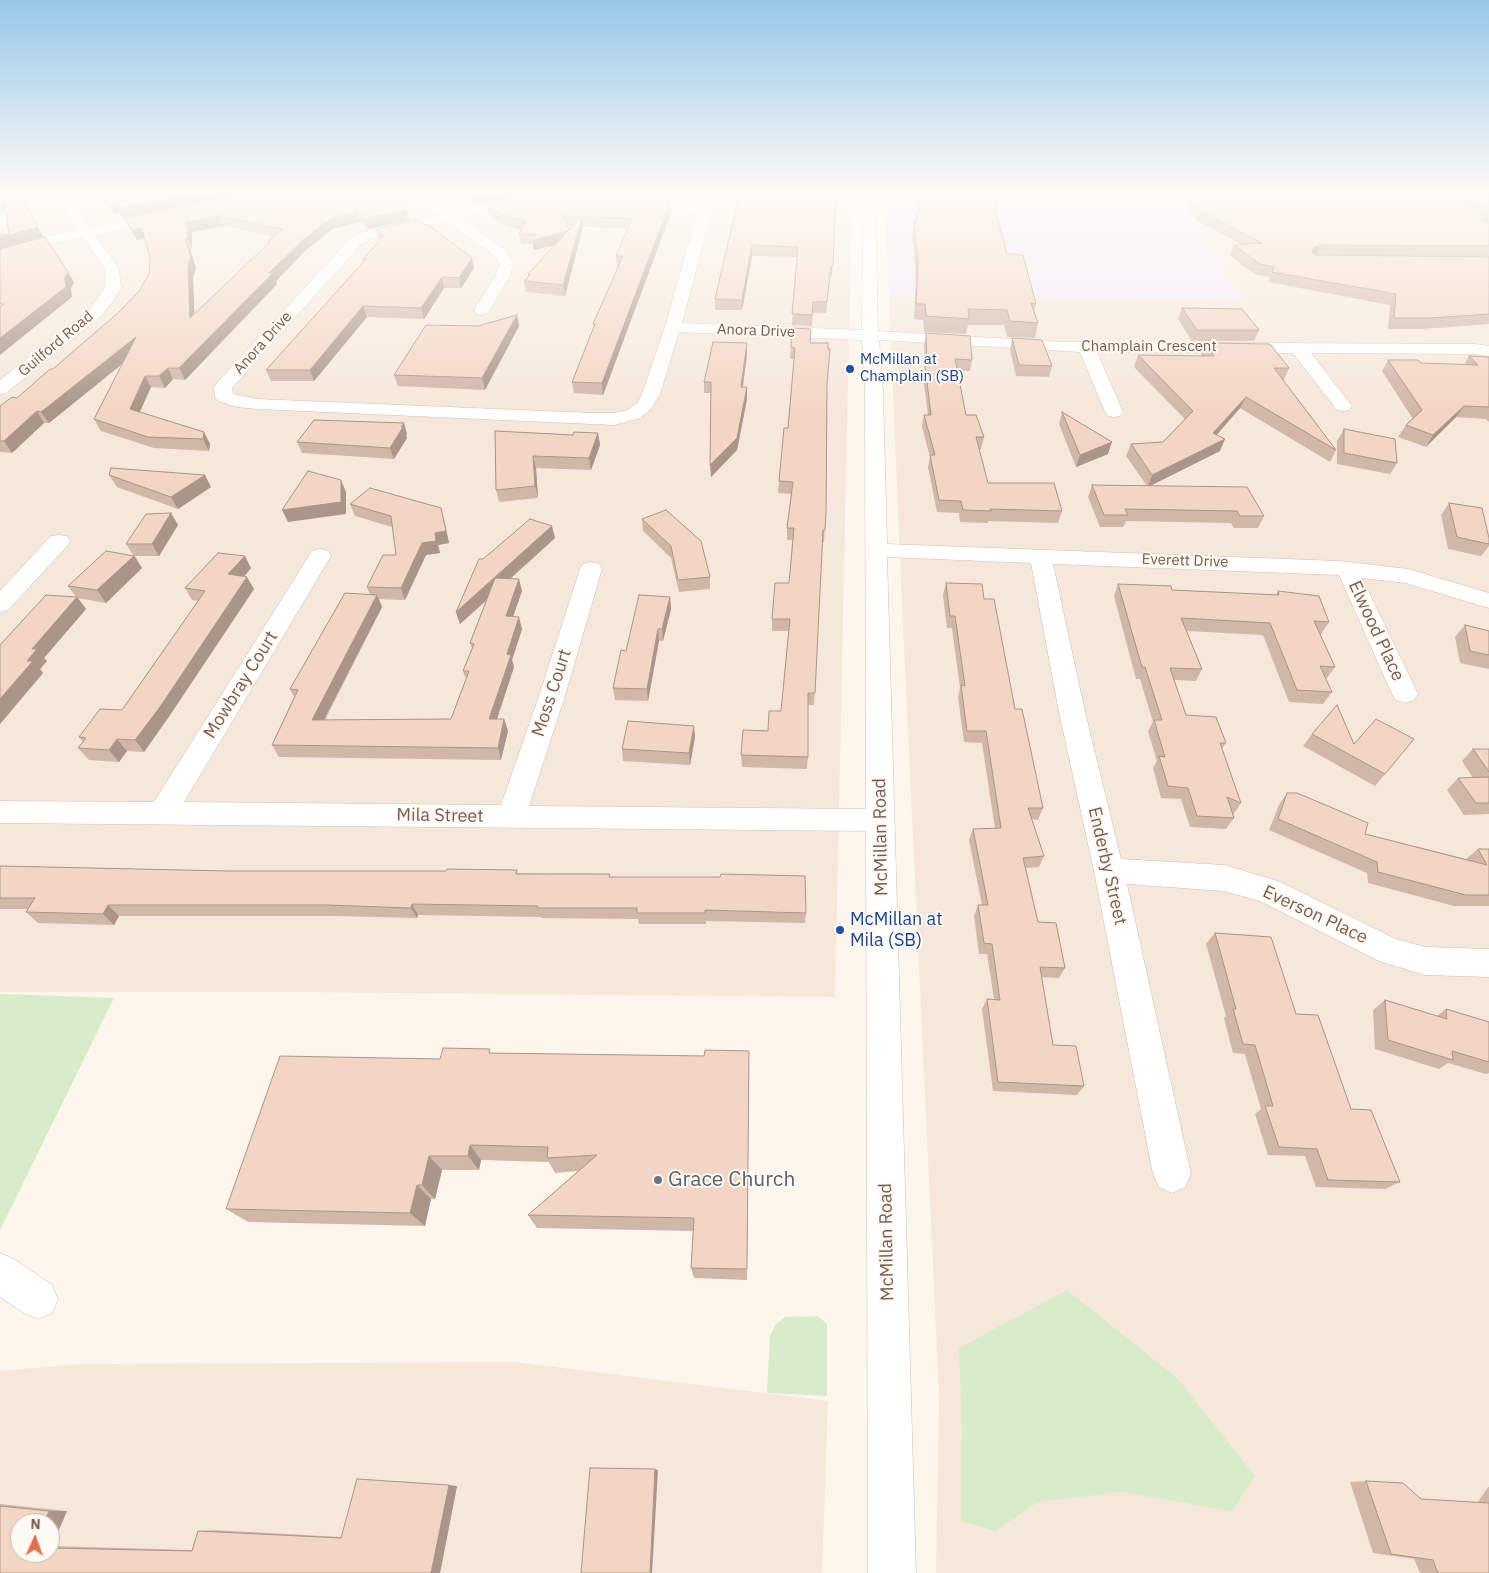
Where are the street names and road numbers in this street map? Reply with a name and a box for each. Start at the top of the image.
street label: Guilford Road [15,308,97,380]
street label: Anora Drive [230,308,296,378]
street label: Anora Drive [717,321,795,341]
street label: Champlain Crescent [1081,338,1217,356]
street label: Everett Drive [1141,550,1229,572]
street label: Elwood Place [1343,577,1409,685]
street label: Mowbray Court [199,627,283,743]
street label: Moss Court [528,646,576,740]
street label: McMillan Road [869,778,893,896]
street label: Mila Street [396,804,484,828]
street label: Enderby Street [1083,805,1131,927]
street label: Everson Place [1259,881,1371,949]
street label: McMillan Road [875,1183,899,1301]

